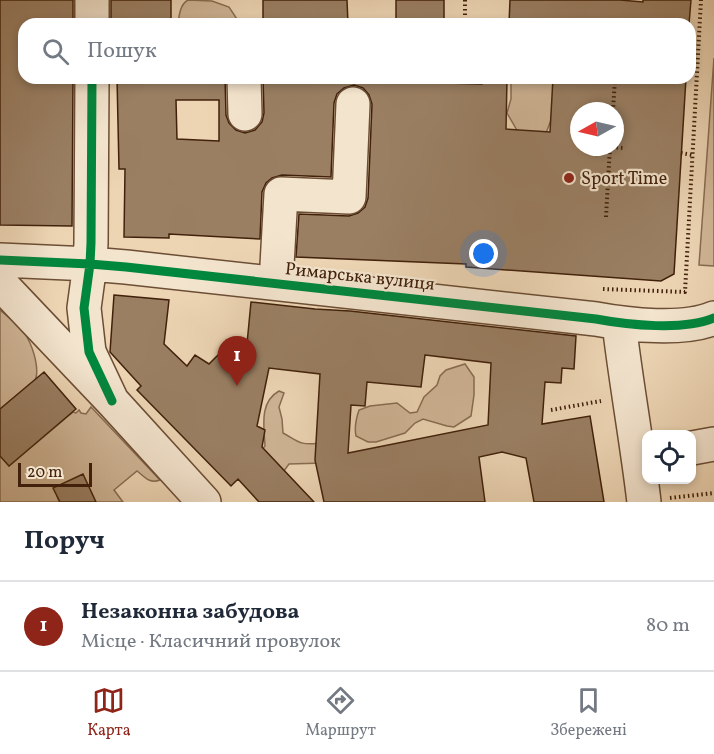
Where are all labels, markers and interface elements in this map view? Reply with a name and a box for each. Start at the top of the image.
search box [18,18,696,84]
icon: search [39,35,72,68]
text: Пошук [87,36,157,67]
north arrow [570,102,624,156]
place label: Sport Time [581,167,667,192]
marker: Sport Time [562,171,576,185]
your location [469,239,498,268]
street label: Римарська вулиця [284,257,436,298]
pin: 1 [218,336,256,386]
map controls [642,430,696,484]
button: locate [642,430,696,484]
scale bar [18,460,92,488]
text: 20 m [27,462,62,484]
text: Поруч [24,523,105,559]
text: Незаконна забудова [81,597,300,628]
text: 1 [39,612,48,640]
text: 80 m [646,612,690,640]
text: Місце · Класичний провулок [81,628,341,656]
tab: Карта [87,684,131,742]
tab: Маршрут [305,684,376,742]
tab: Збережені [550,684,627,742]

